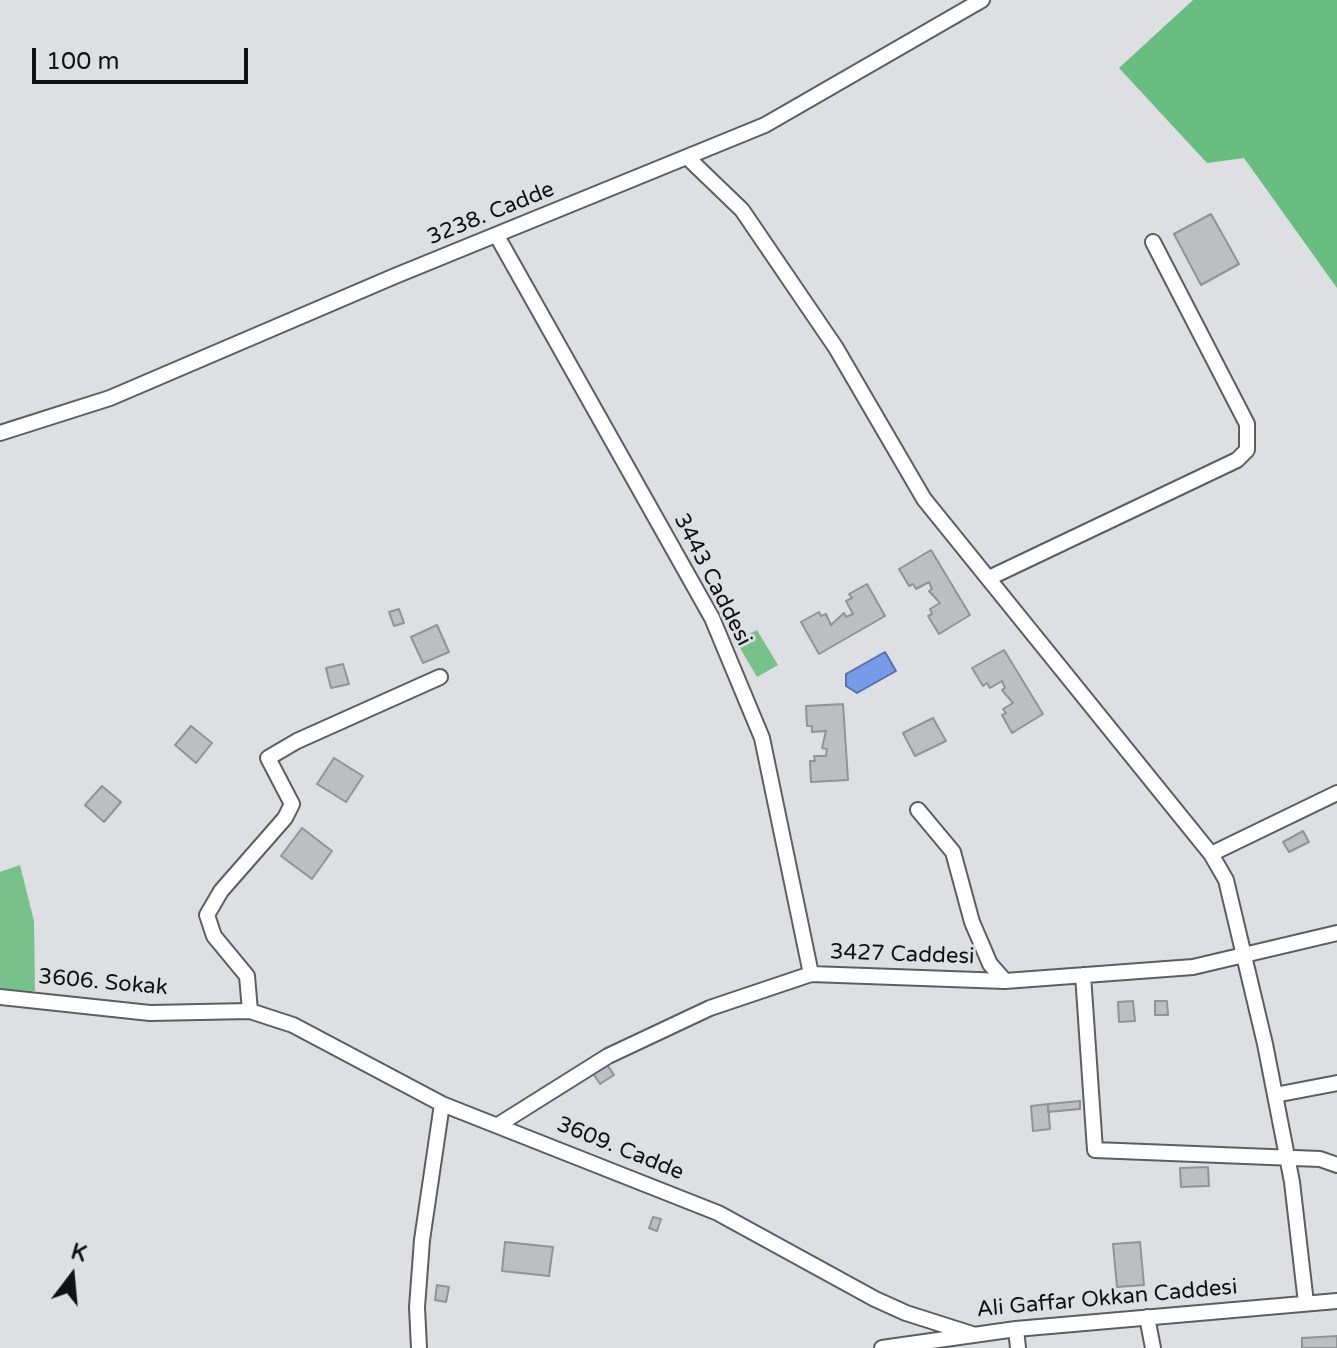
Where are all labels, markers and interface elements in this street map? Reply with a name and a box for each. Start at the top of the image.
scale bar [36,32,252,82]
text: 100 m [46,47,120,76]
street label: 3238. Cadde [424,177,558,251]
street label: 3443 Caddesi [667,509,757,651]
street label: 3427 Caddesi [829,939,975,971]
street label: 3606. Sokak [37,964,169,1002]
street label: 3609. Cadde [553,1112,687,1186]
north arrow [32,1236,112,1316]
text: K [68,1238,89,1267]
street label: Ali Gaffar Okkan Caddesi [976,1274,1238,1324]

